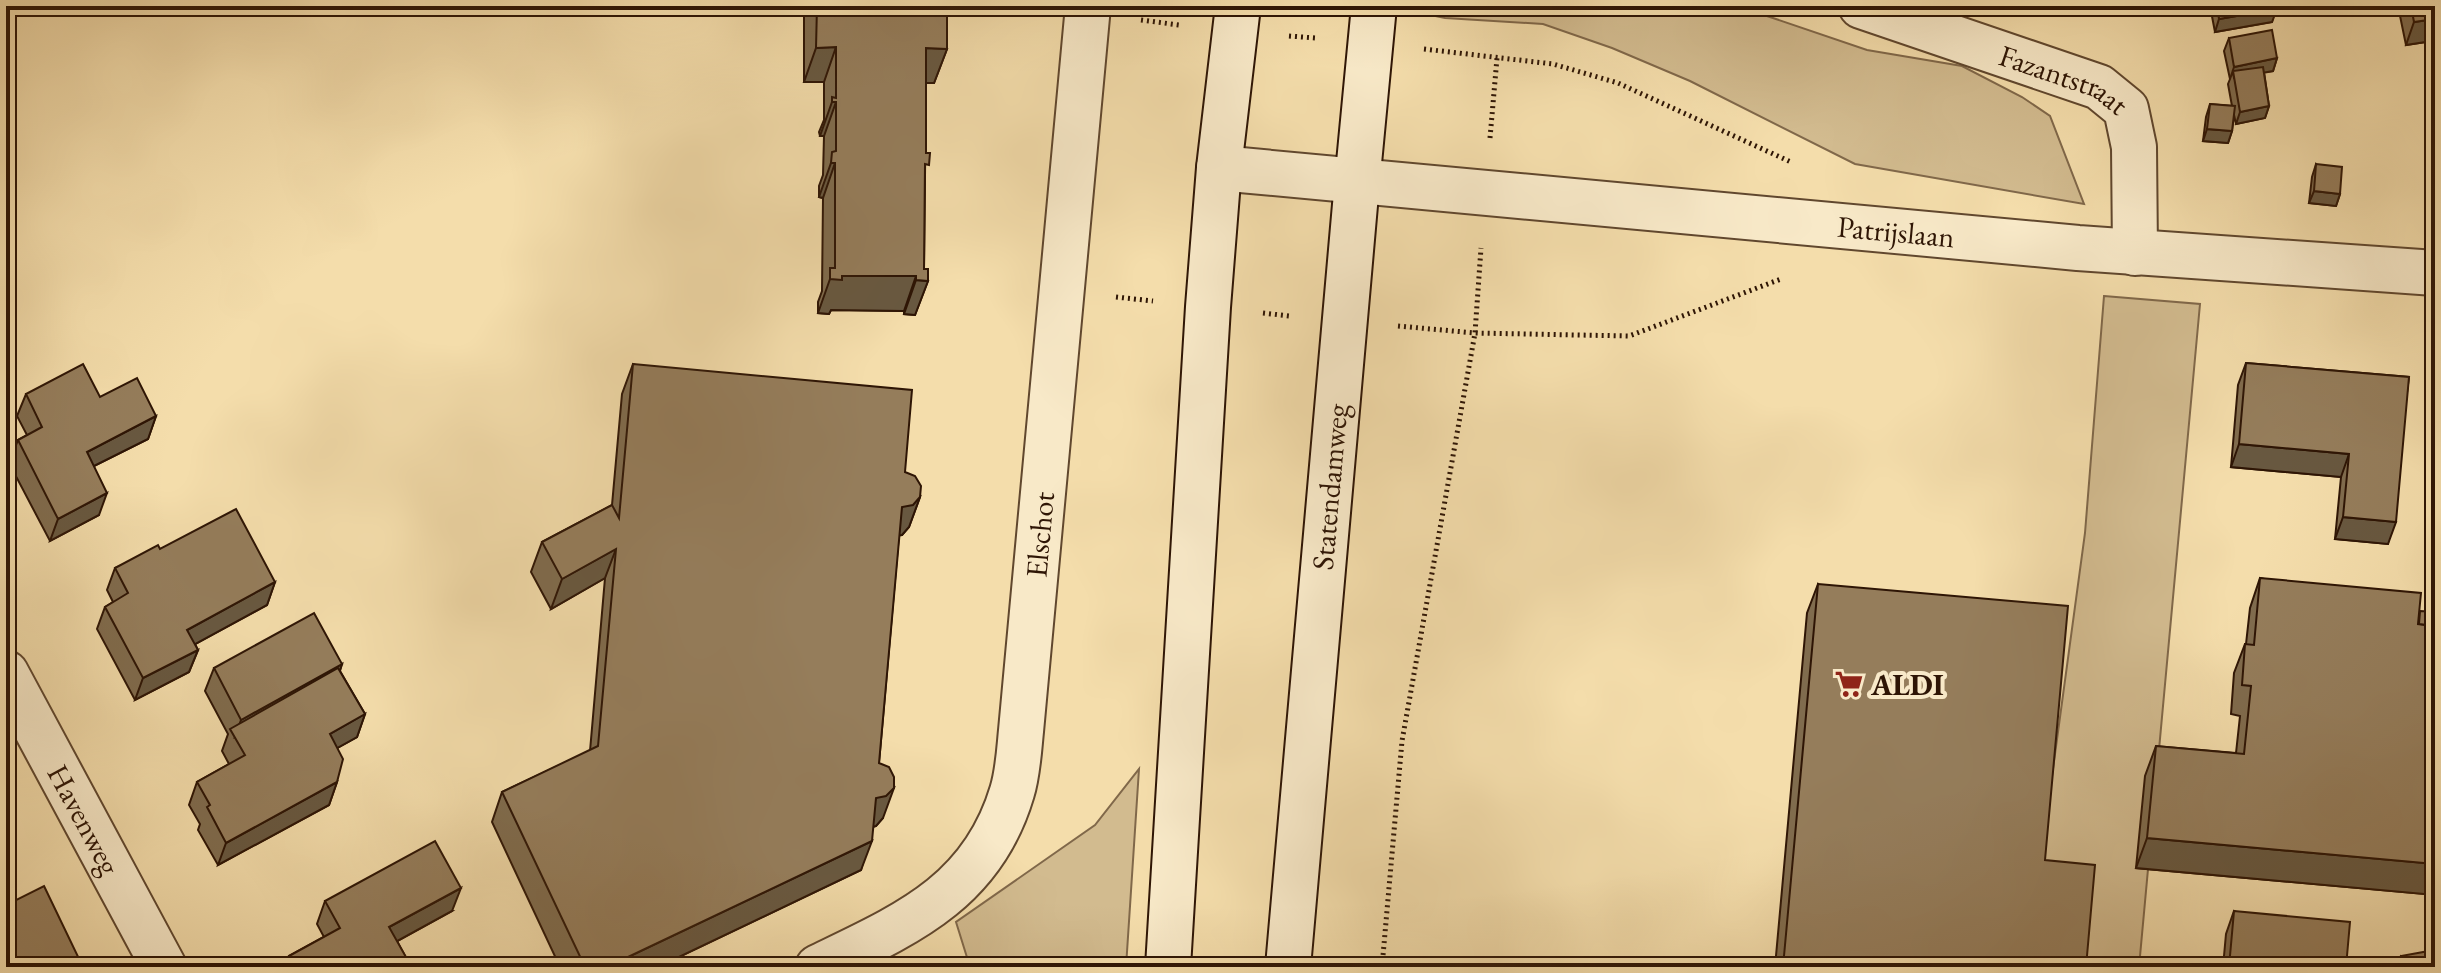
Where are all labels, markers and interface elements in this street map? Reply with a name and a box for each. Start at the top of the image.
street label: Fazantstraat [1994,35,2137,123]
street label: Patrijslaan [1836,206,1956,256]
street label: Statendamweg [1302,401,1356,571]
street label: Elschot [1016,490,1063,579]
place label: ALDI [1870,665,1944,704]
supermarket icon: ALDI [1834,669,1864,699]
street label: Havenweg [39,757,130,882]

